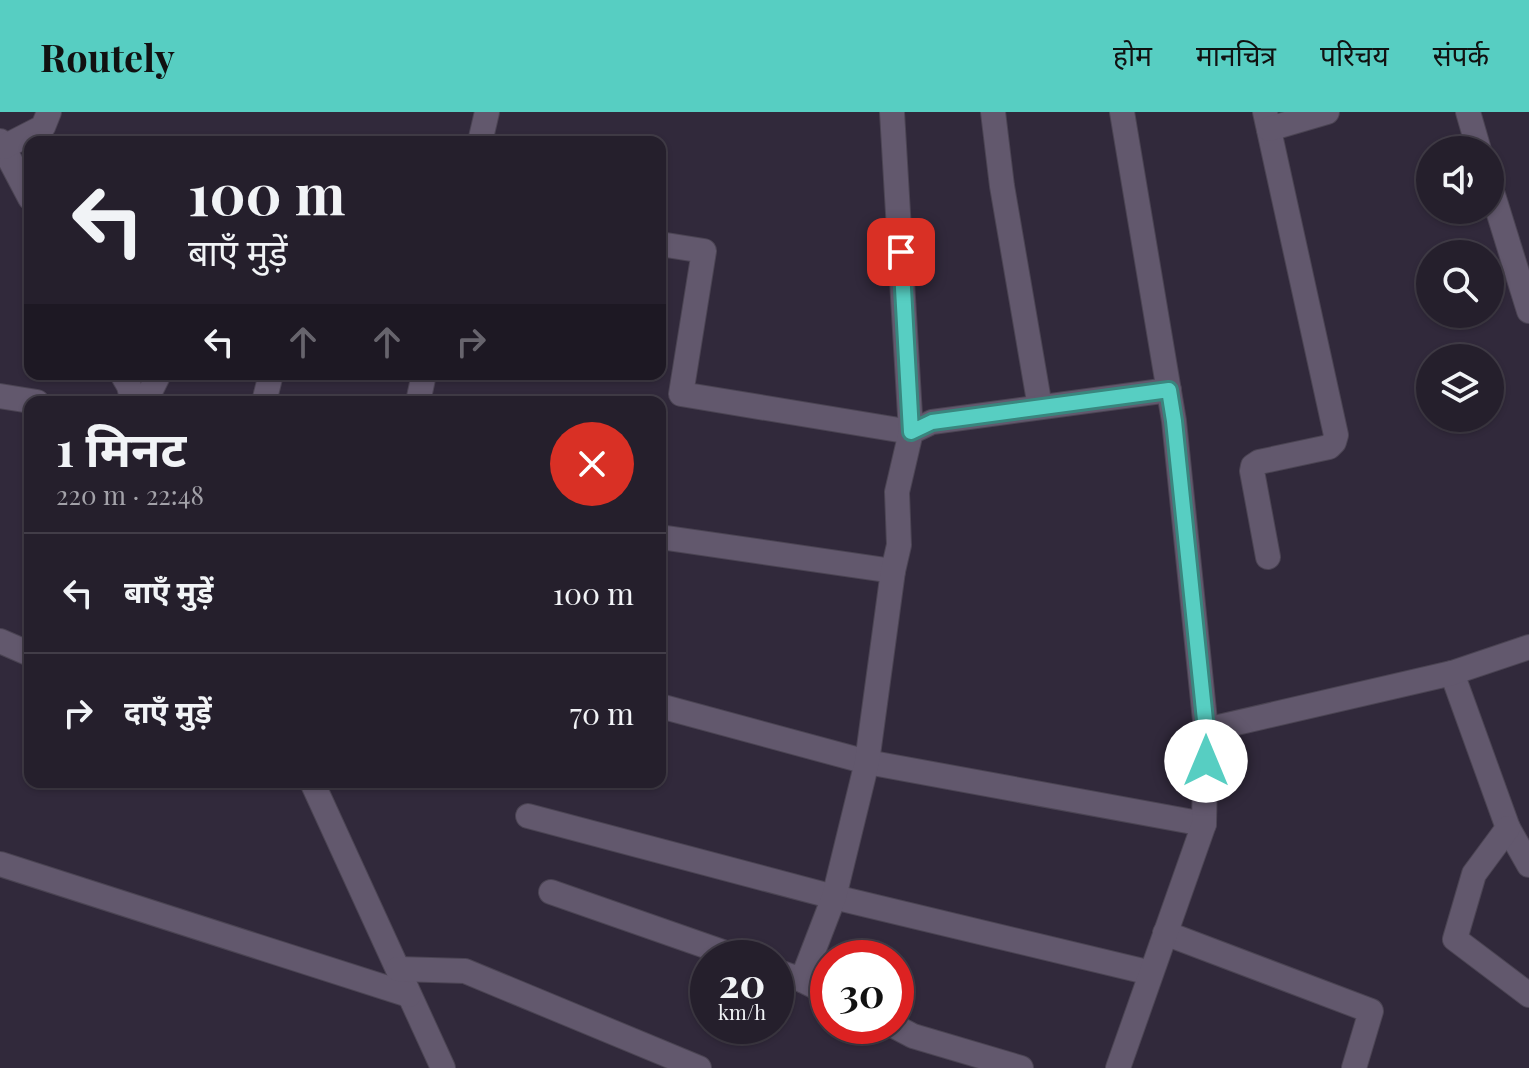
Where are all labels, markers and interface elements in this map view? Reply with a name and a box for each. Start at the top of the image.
text: Routely [40,31,175,82]
text: होम [1113,36,1152,73]
text: मानचित्र [1196,36,1276,73]
text: परिचय [1320,36,1389,73]
text: संपर्क [1433,36,1489,73]
map controls [1416,136,1504,432]
button: sound [1416,136,1504,224]
text: 100 m [188,155,345,230]
icon: left [56,168,160,272]
pin [867,218,935,286]
text: बाएँ मुड़ें [188,227,288,275]
icon: arrive [879,230,923,274]
button: search [1416,240,1504,328]
icon: left [197,320,241,364]
icon: ahead [281,320,325,364]
icon: ahead [365,320,409,364]
icon: right [449,320,493,364]
button: layers [1416,344,1504,432]
text: 1 मिनट [56,415,186,479]
button: close [550,422,634,506]
text: 220 m · 22:48 [56,477,204,512]
icon: left [56,571,100,615]
text: बाएँ मुड़ें [124,571,213,611]
text: 100 m [553,573,634,613]
icon: right [56,691,100,735]
text: दाएँ मुड़ें [124,691,212,731]
text: 70 m [570,693,634,733]
position arrow [1164,719,1248,803]
speed limit sign: 30 [810,940,914,1044]
text: 20 [719,955,765,1008]
text: km/h [718,998,766,1025]

